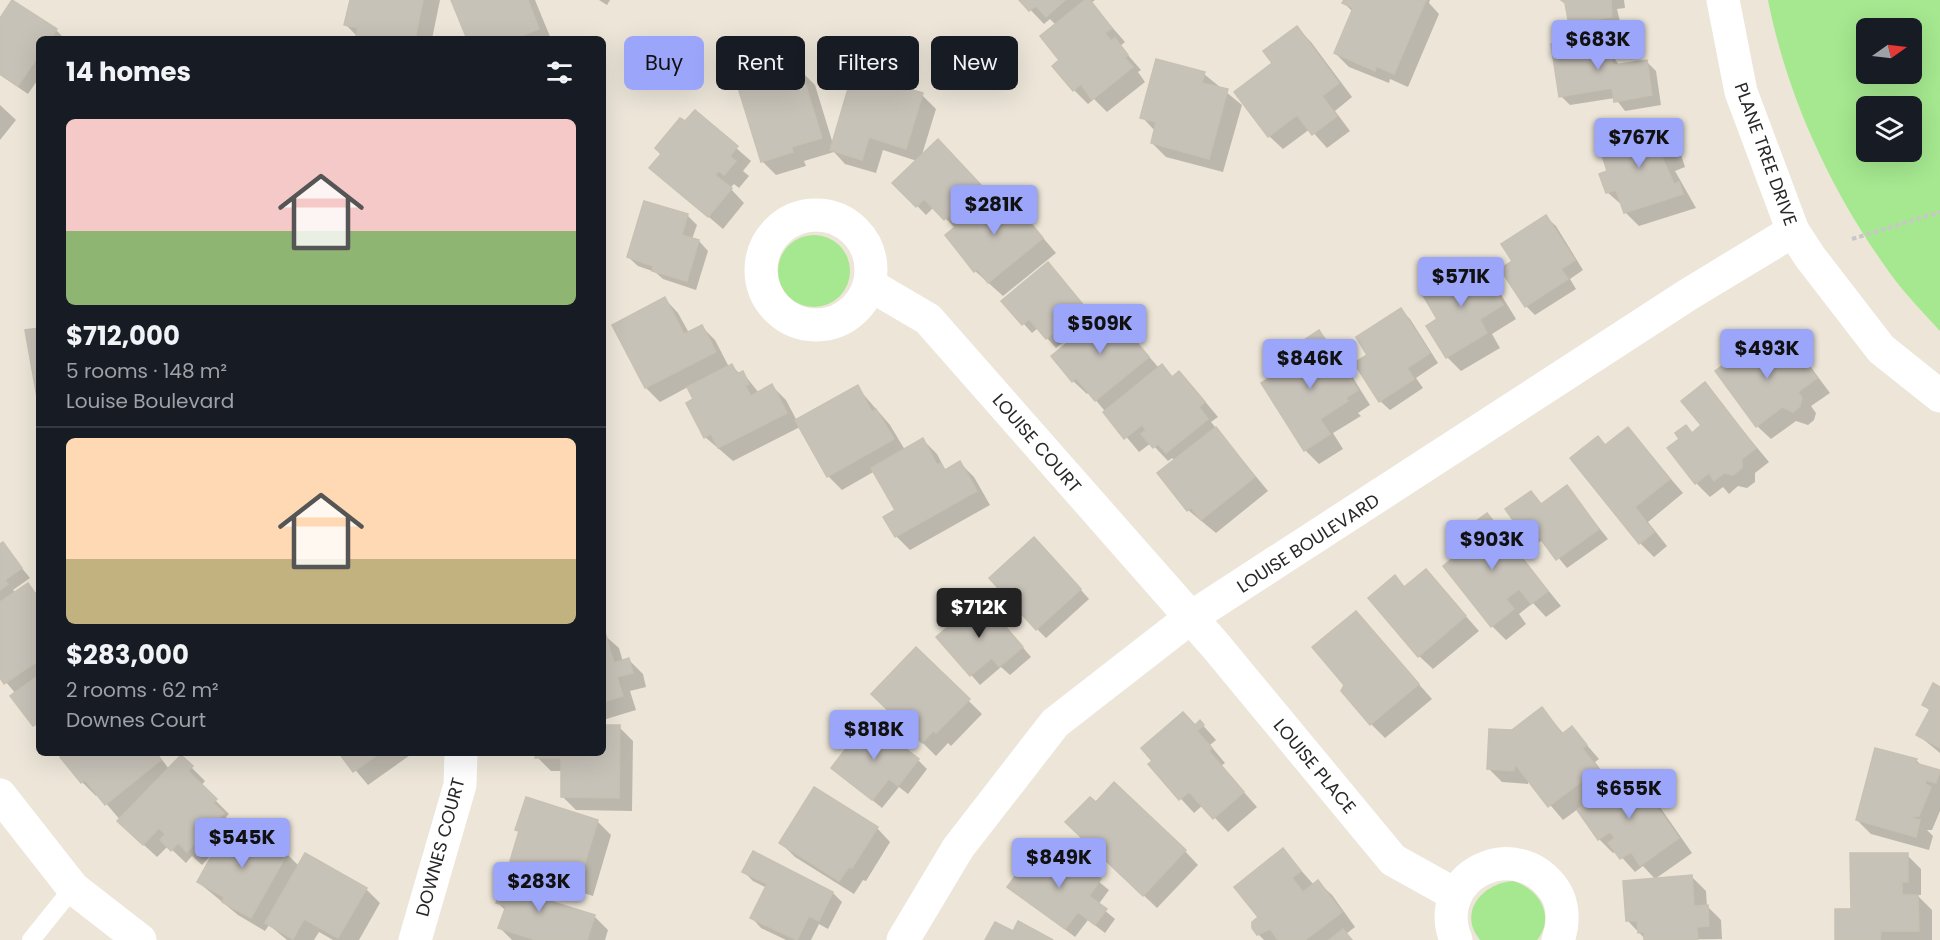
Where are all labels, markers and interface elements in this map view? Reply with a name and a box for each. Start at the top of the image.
north arrow [1856,18,1922,84]
map controls [1856,18,1922,162]
pin: $683K [1556,20,1640,71]
text: $683K [1566,25,1630,53]
chip: Buy [624,36,704,90]
chip: Rent [716,36,805,90]
chip: Filters [817,36,919,90]
chip: New [931,36,1018,90]
text: 14 homes [66,54,191,90]
icon: filters [543,56,576,89]
street label: PLANE TREE DRIVE [1729,79,1803,229]
button: layers [1856,96,1922,162]
pin: $767K [1597,118,1681,169]
text: $767K [1608,123,1670,151]
icon: home [267,158,375,266]
pin: $281K [952,185,1036,236]
text: $281K [965,190,1024,218]
pin: $571K [1419,257,1503,308]
text: $571K [1432,262,1490,290]
pin: $509K [1058,304,1142,355]
text: $509K [1067,309,1133,337]
text: $712,000 [66,318,180,354]
pin: $493K [1725,329,1809,380]
text: $493K [1734,334,1800,362]
pin: $846K [1268,339,1352,390]
text: $846K [1277,344,1343,372]
text: 5 rooms · 148 m² [66,357,227,385]
text: Louise Boulevard [66,387,234,415]
street label: LOUISE COURT [987,388,1087,498]
icon: home [267,477,375,585]
street label: LOUISE BOULEVARD [1232,487,1384,599]
pin: $903K [1450,520,1534,571]
text: $903K [1460,525,1524,553]
pin: $712K [937,588,1021,639]
text: $712K [951,593,1007,621]
text: $283,000 [66,637,189,673]
text: 2 rooms · 62 m² [66,676,219,704]
text: Downes Court [66,706,206,734]
pin: $818K [832,710,916,761]
street label: LOUISE PLACE [1268,713,1362,819]
text: $818K [844,715,904,743]
pin: $655K [1587,769,1671,820]
text: $655K [1596,774,1662,802]
street label: DOWNES COURT [409,775,471,919]
pin: $545K [200,818,284,869]
text: $545K [209,823,275,851]
pin: $849K [1017,838,1101,889]
text: $849K [1026,843,1092,871]
pin: $283K [497,862,581,913]
text: $283K [507,867,571,895]

